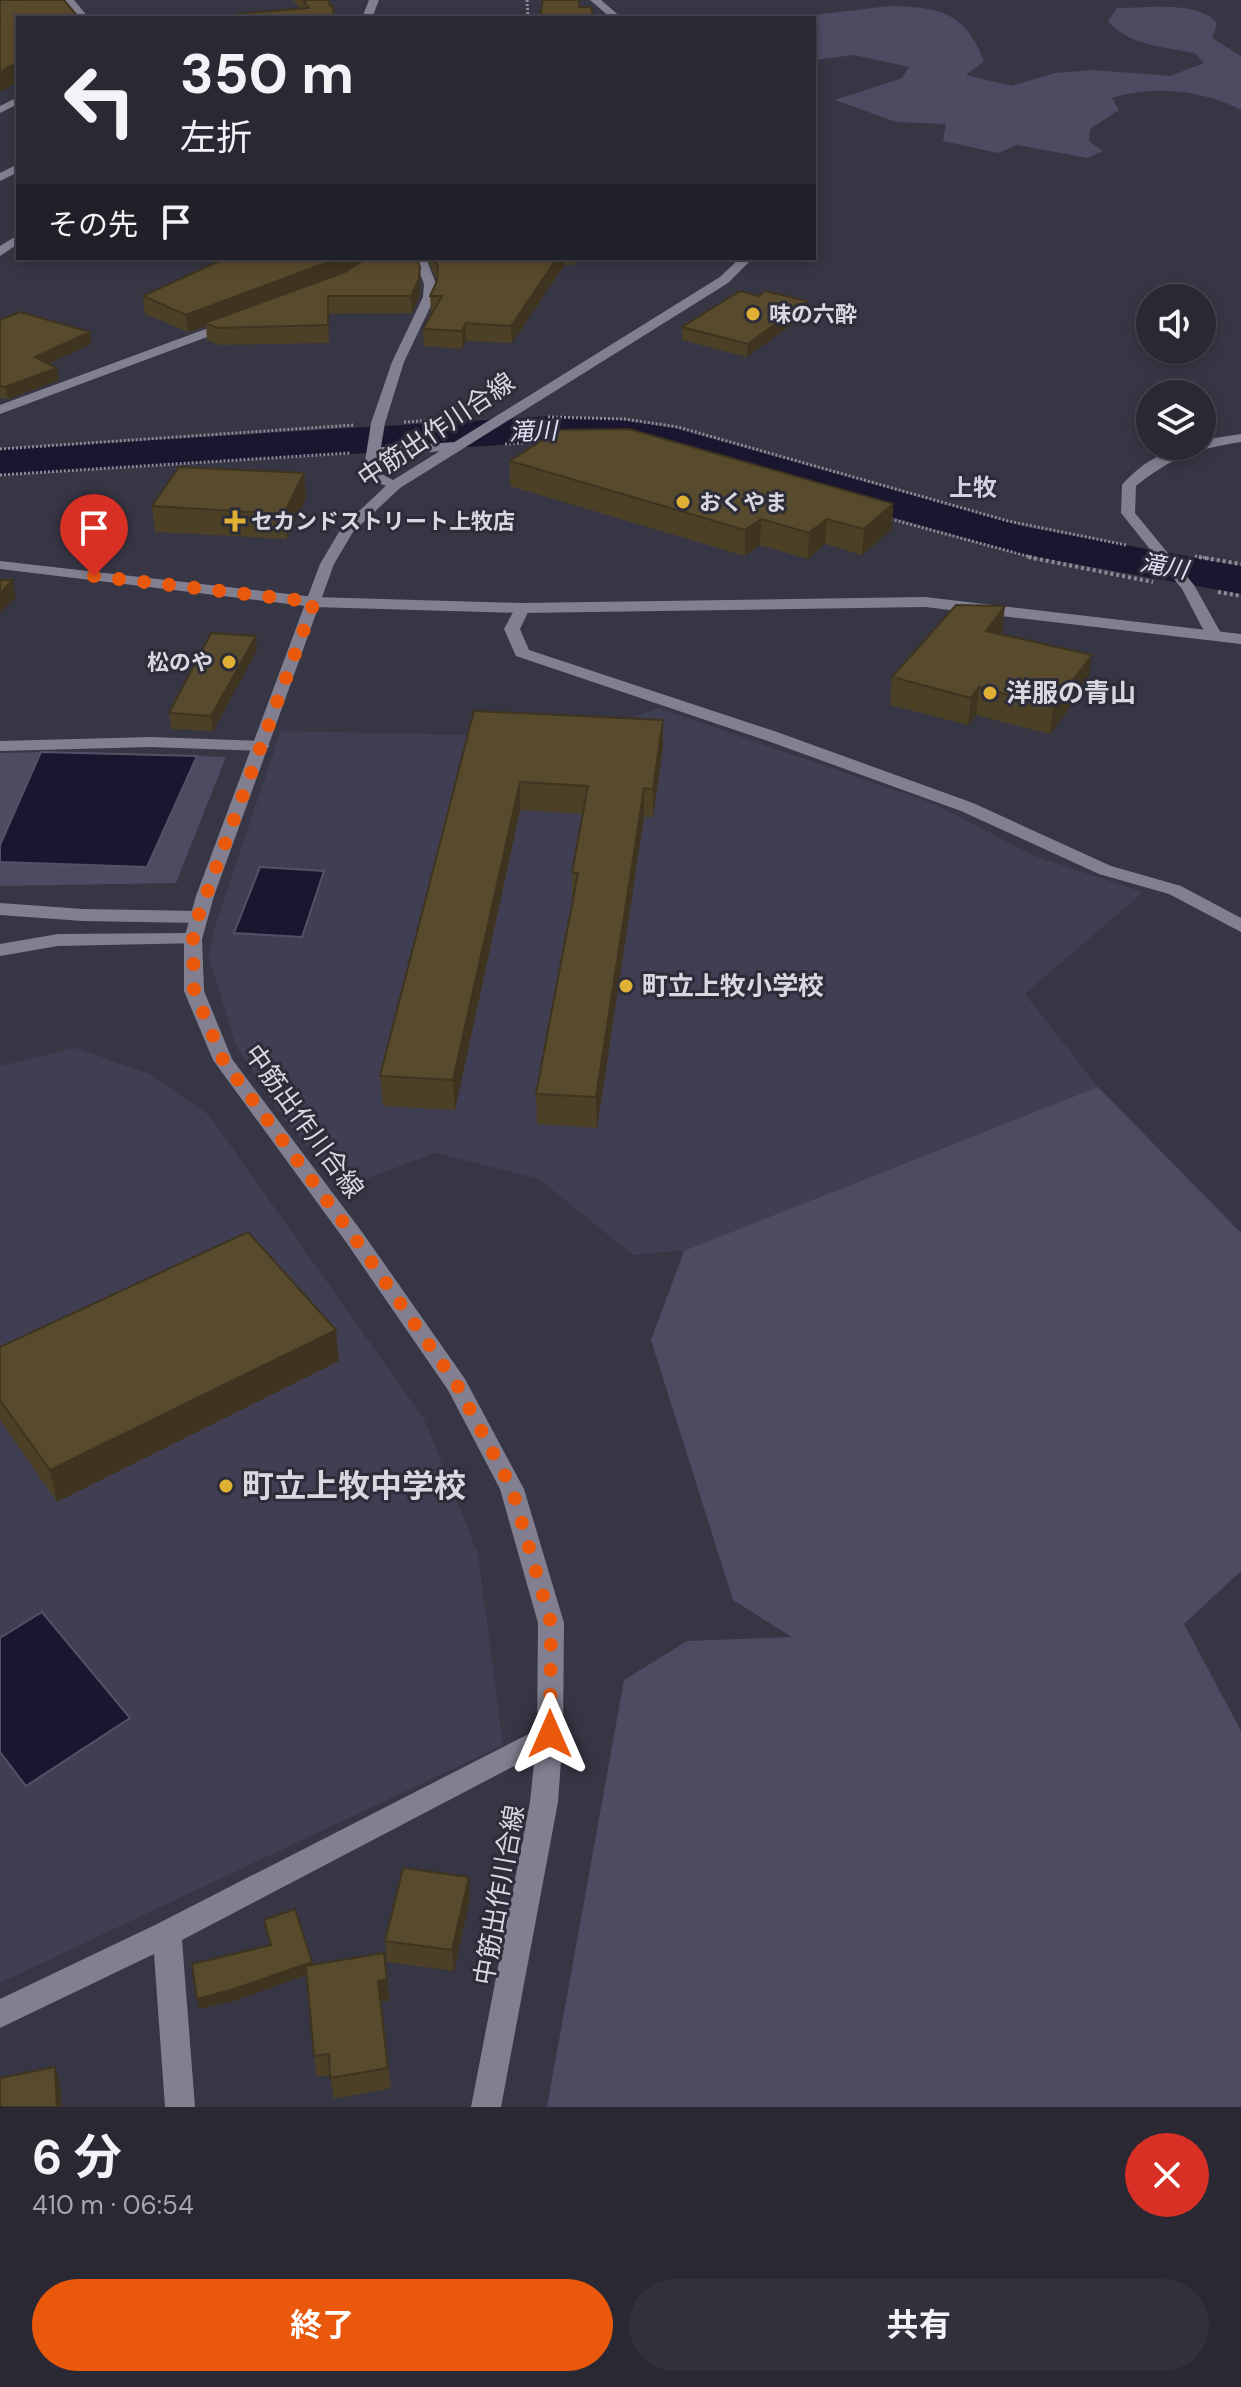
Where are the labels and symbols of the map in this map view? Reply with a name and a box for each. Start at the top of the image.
place label: 味の六酔 [769,300,857,329]
marker: 味の六酔 [744,305,762,323]
street label: 中筋出作川合線 [351,365,521,495]
water label: 滝川 [508,415,561,447]
district label: 上牧 [949,472,997,503]
place label: おくやま [699,488,787,517]
marker: おくやま [674,493,692,511]
pin [60,494,128,576]
place label: セカンドストリート上牧店 [251,507,515,536]
marker: セカンドストリート上牧店 [226,512,244,530]
water label: 滝川 [1138,547,1193,586]
place label: 松のや [147,648,213,677]
marker: 松のや [220,653,238,671]
place label: 洋服の青山 [1006,676,1136,710]
marker: 洋服の青山 [981,684,999,702]
place label: 町立上牧小学校 [642,969,824,1003]
marker: 町立上牧小学校 [617,977,635,995]
street label: 中筋出作川合線 [237,1037,371,1205]
place label: 町立上牧中学校 [242,1465,466,1507]
marker: 町立上牧中学校 [217,1477,235,1495]
position arrow [508,1692,592,1776]
street label: 中筋出作川合線 [466,1802,532,1988]

